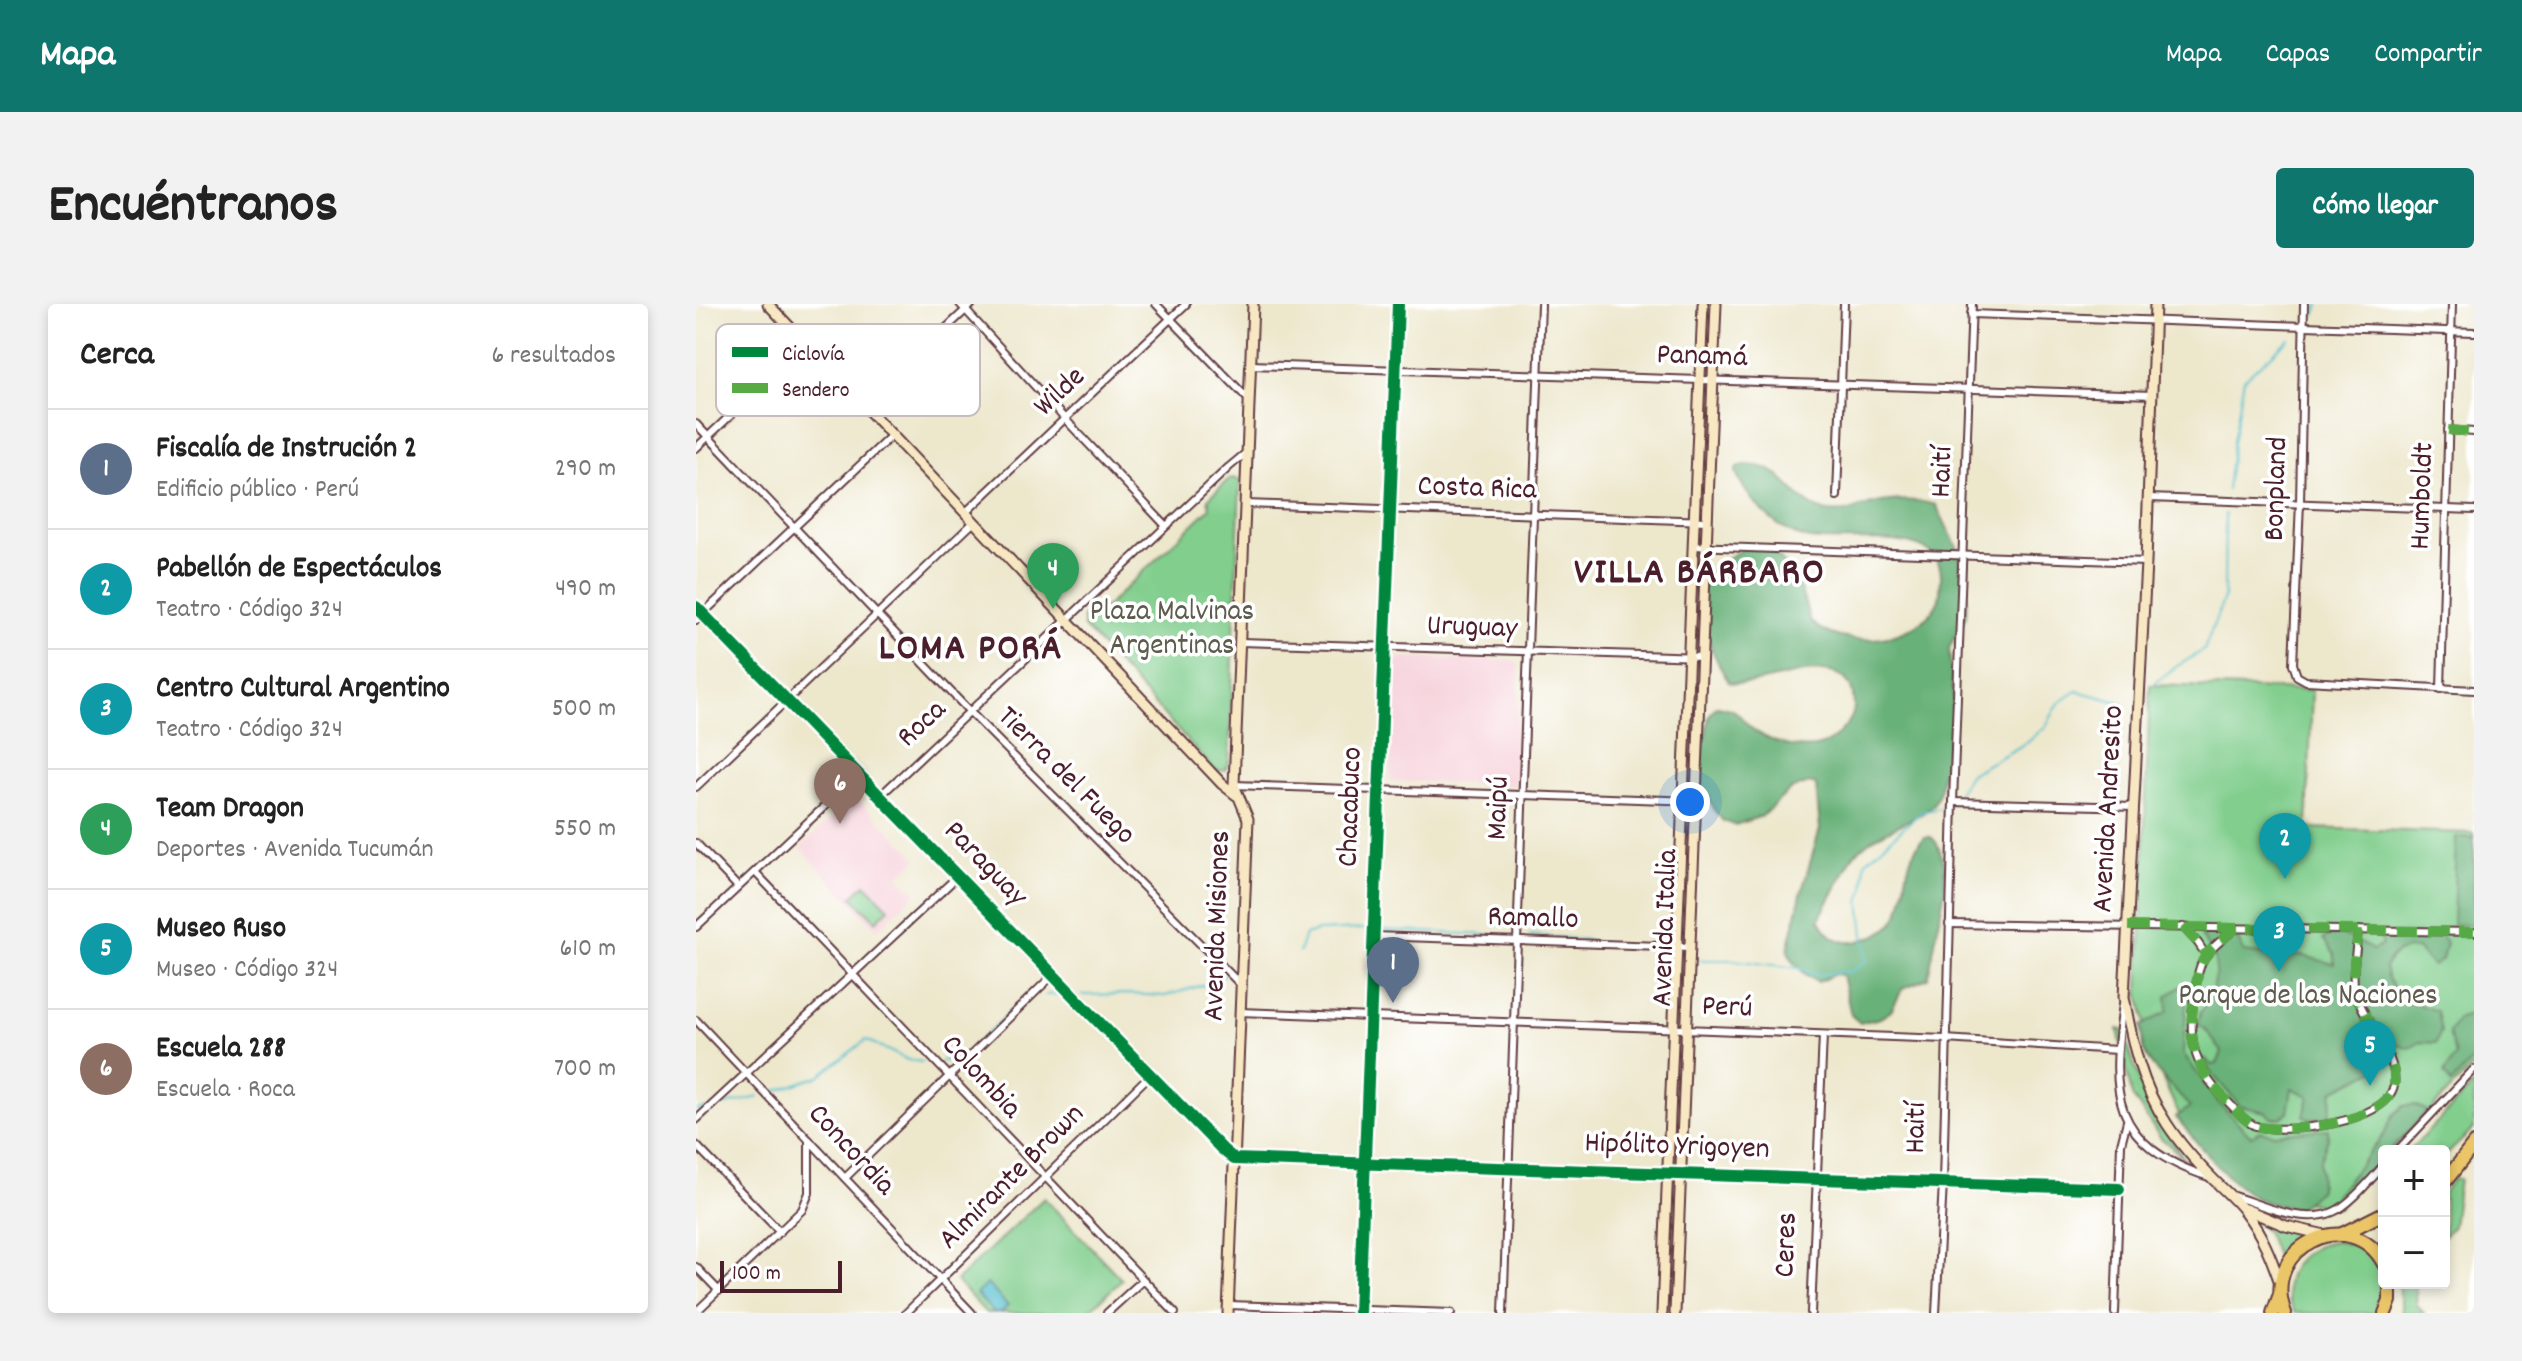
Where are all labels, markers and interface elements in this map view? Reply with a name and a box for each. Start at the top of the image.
text: Mapa [40,29,115,84]
text: Mapa [2166,36,2221,76]
text: Capas [2265,36,2330,76]
text: Compartir [2374,36,2482,76]
text: Encuéntranos [48,168,338,248]
button: Cómo llegar [2276,168,2474,248]
legend [716,324,980,416]
text: Cerca [80,332,154,381]
street label: Panamá [1656,335,1748,381]
text: 6 resultados [491,338,616,375]
text: Ciclovía [782,340,845,371]
street label: Wilde [1025,358,1097,428]
text: Sendero [782,376,850,407]
text: Fiscalía de Instrución 2 [156,429,417,472]
street label: Bonpland [2255,436,2301,542]
street label: Humboldt [2401,442,2447,550]
street label: Haití [1922,443,1966,498]
text: 1 [103,451,109,488]
text: 290 m [555,451,616,488]
street label: Costa Rica [1417,466,1538,514]
text: Edificio público · Perú [156,472,359,509]
pin: 4 [1027,543,1079,609]
district label: VILLA BÁRBARO [1574,547,1826,602]
text: Pabellón de Espectáculos [156,549,442,592]
text: 2 [100,571,112,608]
text: 490 m [555,571,616,608]
text: Teatro · Código 324 [156,592,343,629]
park label: Plaza Malvinas Argentinas [1090,592,1254,669]
street label: Uruguay [1426,606,1519,652]
district label: LOMA PORÁ [879,623,1063,678]
text: Centro Cultural Argentino [156,669,450,712]
street label: Roca [889,690,958,759]
text: 3 [100,691,112,728]
text: 500 m [552,691,616,728]
street label: Tierra del Fuego [986,698,1144,856]
street label: Avenida Andresito [2083,704,2137,914]
text: Teatro · Código 324 [156,712,343,749]
street label: Chacabuco [1328,746,1376,868]
pin: 6 [814,758,866,824]
street label: Maipú [1477,775,1523,841]
your location [1670,782,1710,822]
text: Team Dragon [156,789,304,832]
text: 4 [101,811,111,848]
text: 550 m [554,811,616,848]
street label: Paraguay [932,812,1037,918]
pin: 2 [2259,813,2311,879]
street label: Avenida Misiones [1194,830,1244,1022]
text: Deportes · Avenida Tucumán [156,832,434,869]
street label: Avenida Italia [1643,848,1691,1007]
street label: Ramallo [1487,897,1579,943]
pin: 3 [2253,906,2305,972]
text: Museo Ruso [156,909,286,952]
text: 5 [100,931,112,968]
text: 610 m [560,931,616,968]
pin: 1 [1367,937,1419,1003]
text: Museo · Código 324 [156,952,338,989]
park label: Parque de las Naciones [2178,976,2438,1019]
street label: Perú [1701,987,1753,1031]
pin: 5 [2344,1020,2396,1086]
street label: Colombia [930,1026,1031,1131]
text: Escuela 288 [156,1029,286,1072]
text: 6 [100,1051,112,1088]
text: 700 m [554,1051,616,1088]
text: Escuela · Roca [156,1072,295,1109]
street label: Concordia [796,1095,905,1207]
street label: Almirante Brown [930,1095,1096,1261]
street label: Haití [1896,1099,1940,1154]
street label: Hipólito Yrigoyen [1584,1123,1770,1173]
map controls [2378,1145,2450,1289]
button: + [2378,1145,2450,1217]
street label: Ceres [1765,1212,1811,1278]
button: − [2378,1217,2450,1289]
scale bar [720,1257,842,1293]
text: 100 m [732,1259,781,1290]

